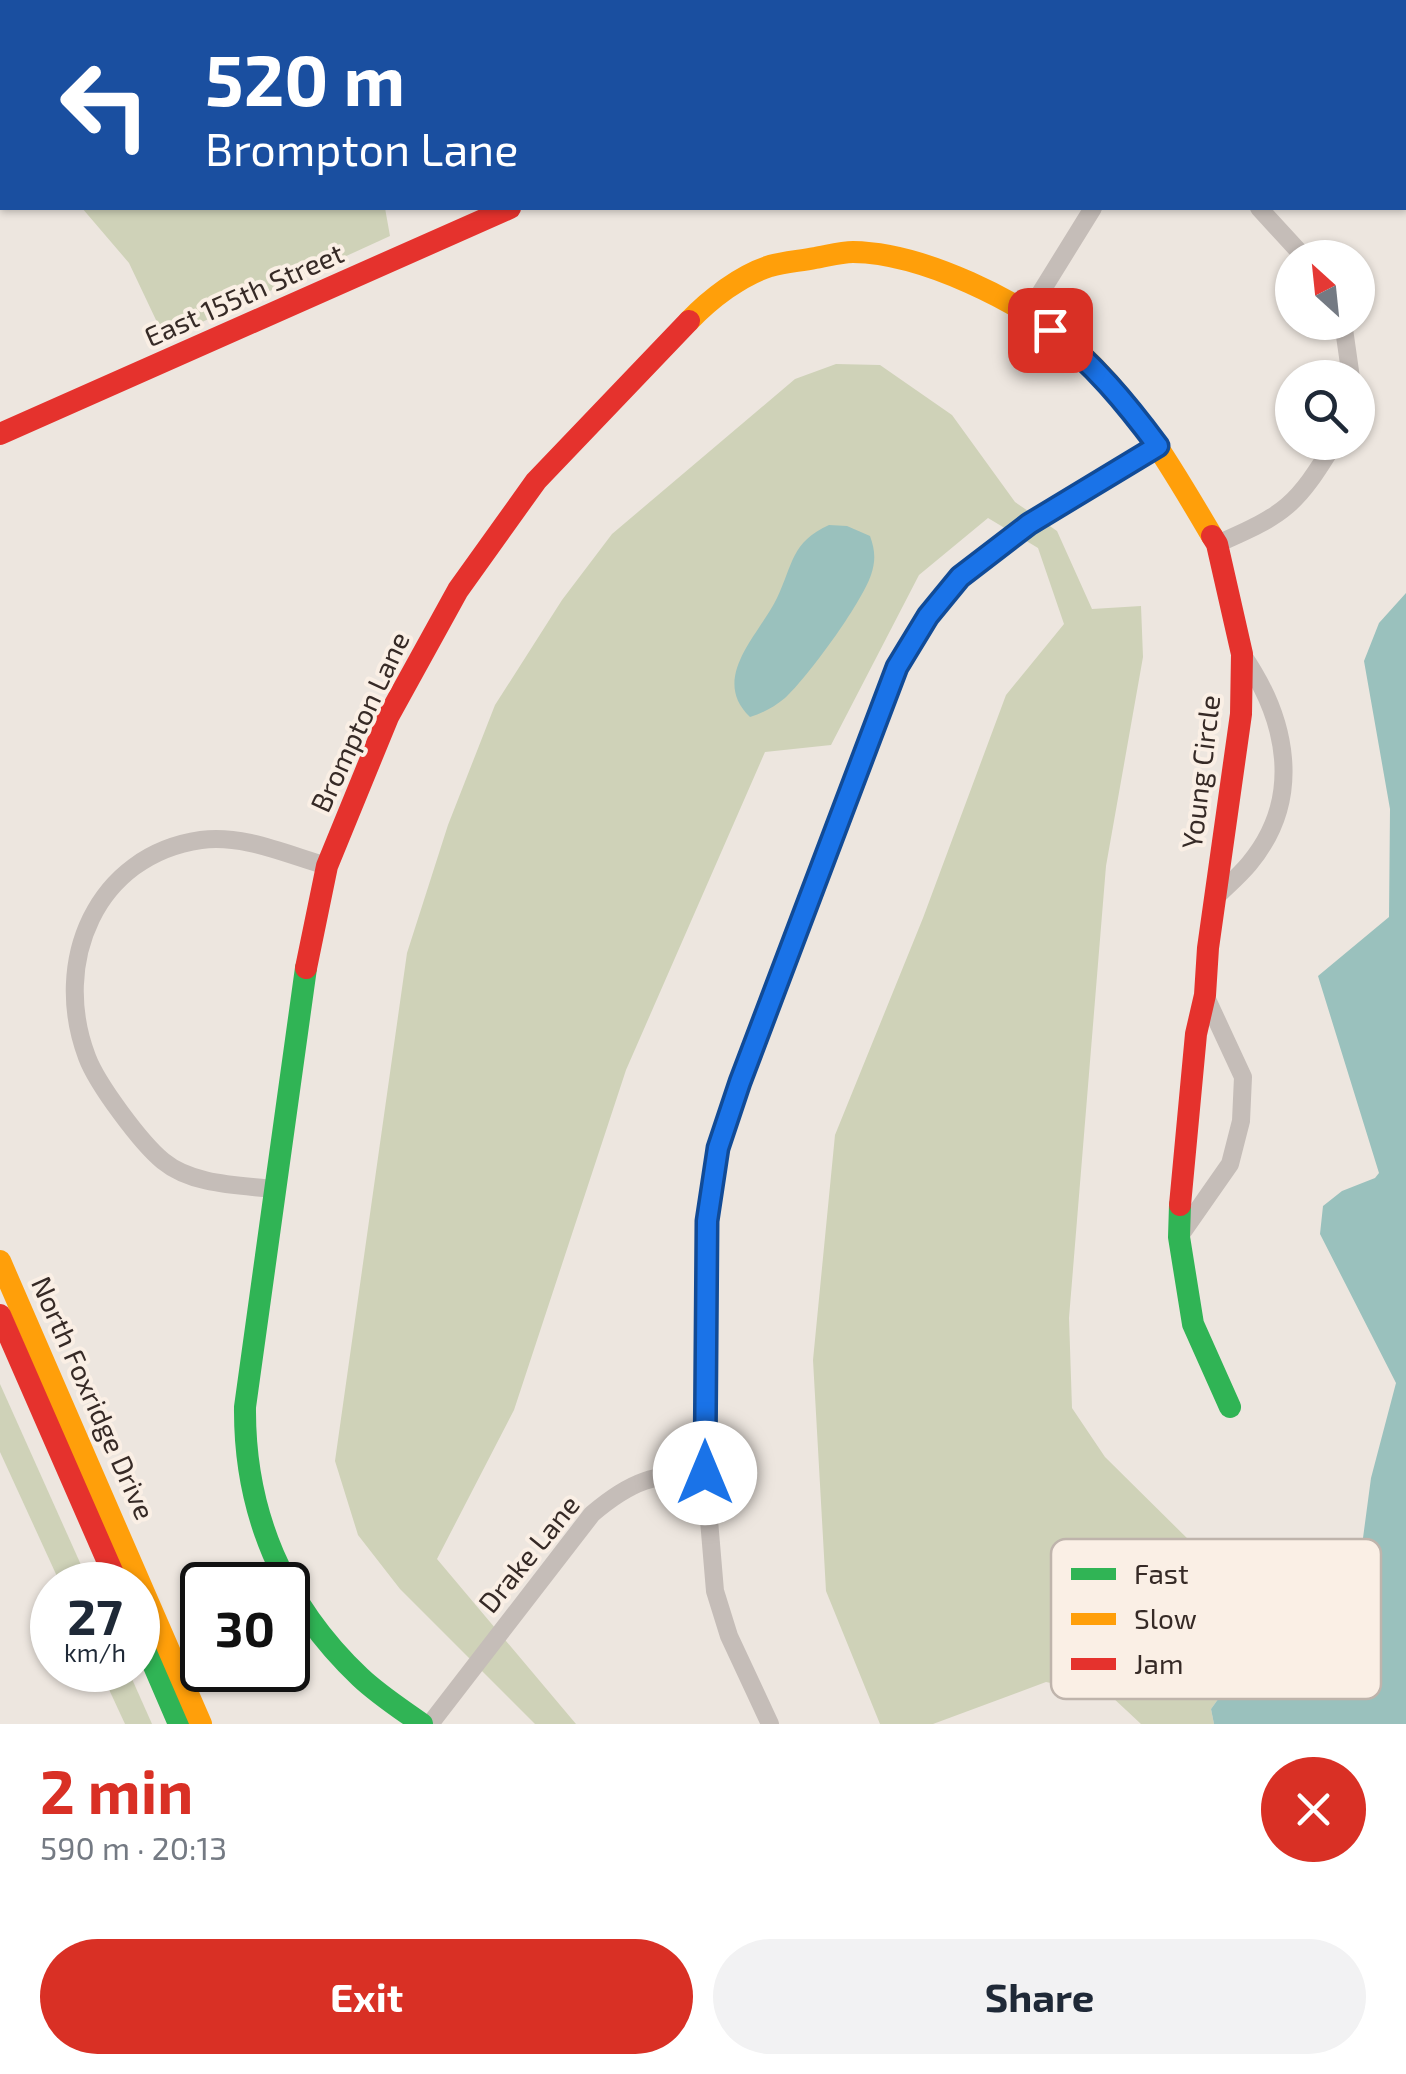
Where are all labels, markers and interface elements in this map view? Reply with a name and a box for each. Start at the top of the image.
text: 520 m [205,36,405,120]
icon: left [40,40,170,170]
text: Brompton Lane [205,121,518,175]
street label: East 155th Street [139,235,348,353]
north arrow [1275,240,1375,340]
map controls [1275,240,1375,460]
pin [1008,288,1093,373]
icon: arrive [1023,303,1078,358]
button: search [1275,360,1375,460]
street label: Brompton Lane [302,626,416,817]
street label: Young Circle [1174,693,1226,851]
street label: North Foxridge Drive [25,1271,163,1524]
position arrow [653,1421,757,1525]
street label: Drake Lane [471,1488,586,1619]
legend [1051,1539,1381,1699]
text: Fast [1134,1556,1189,1590]
speed limit sign: 30 [180,1562,310,1692]
text: 27 [67,1585,123,1645]
text: Slow [1134,1601,1197,1635]
text: km/h [64,1637,126,1667]
text: Jam [1134,1646,1183,1680]
text: 2 min [40,1754,193,1826]
button: close [1261,1757,1366,1862]
text: 590 m · 20:13 [40,1828,227,1866]
button: Exit [40,1939,693,2054]
button: Share [713,1939,1366,2054]

